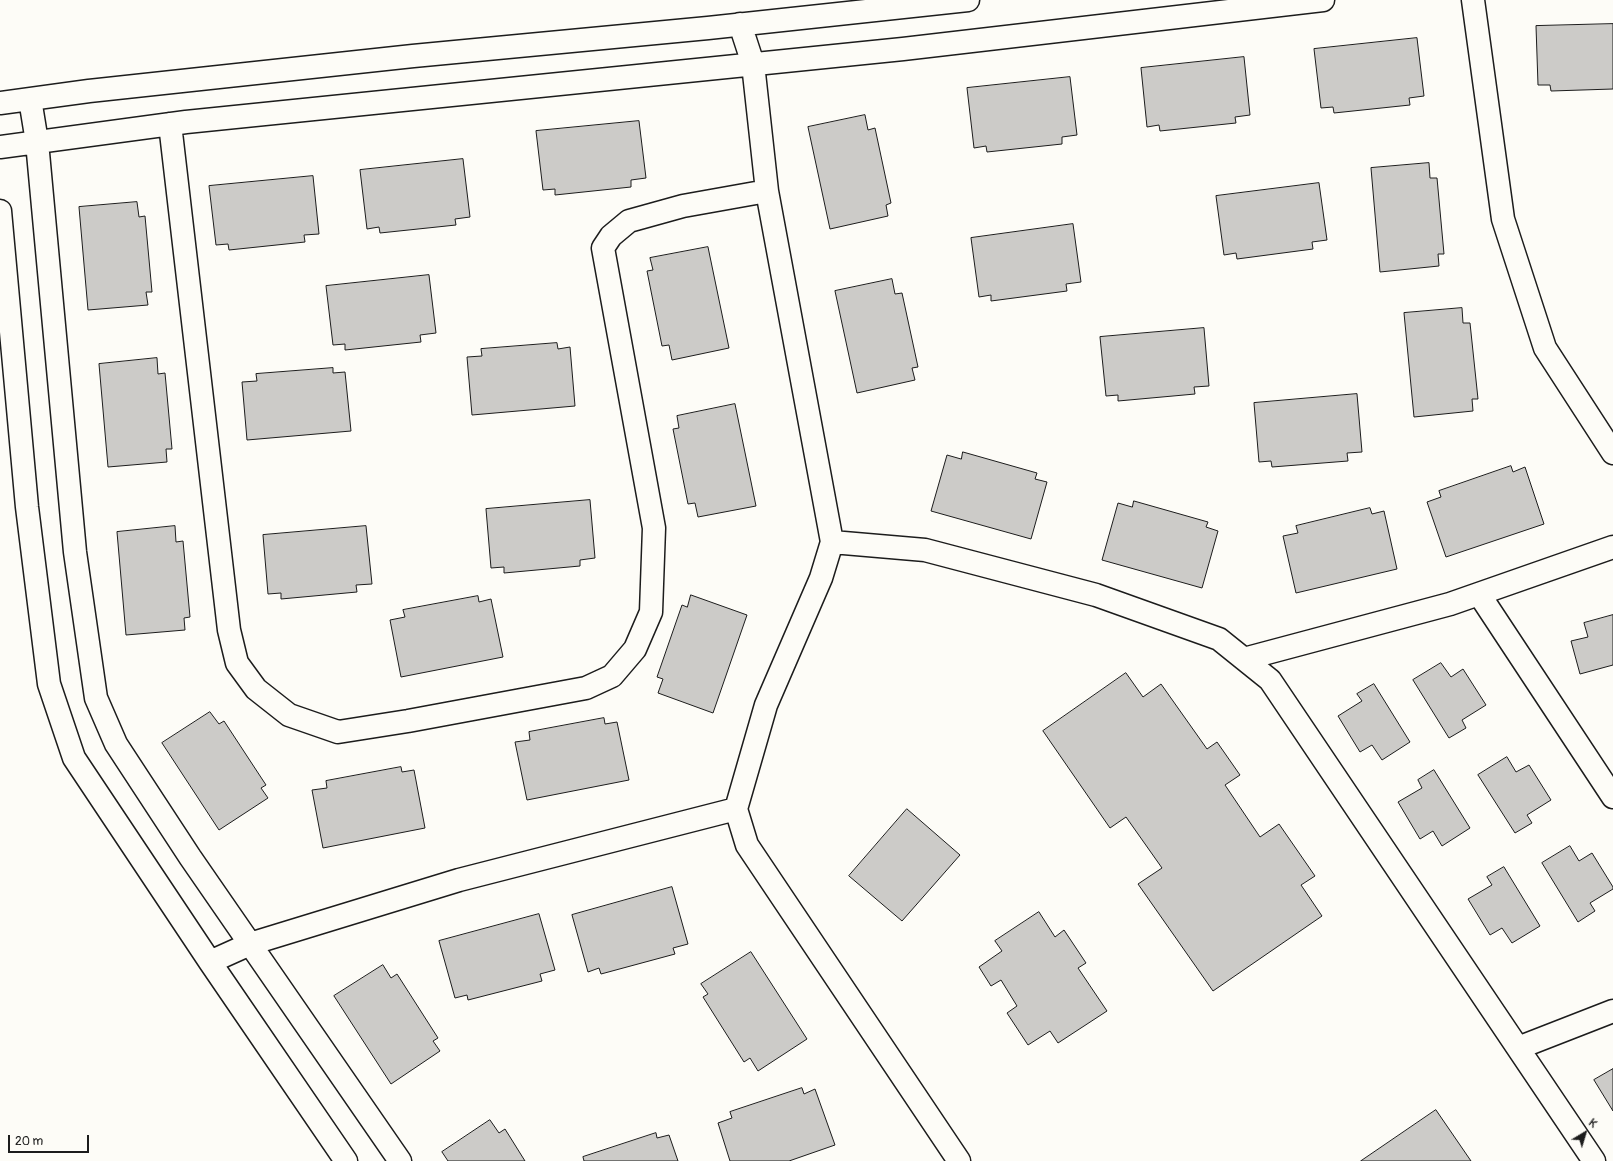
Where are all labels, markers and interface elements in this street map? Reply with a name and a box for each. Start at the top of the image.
north arrow [1565,1113,1605,1153]
text: K [1586,1116,1599,1130]
scale bar [10,1127,91,1153]
text: 20 m [15,1134,43,1149]

